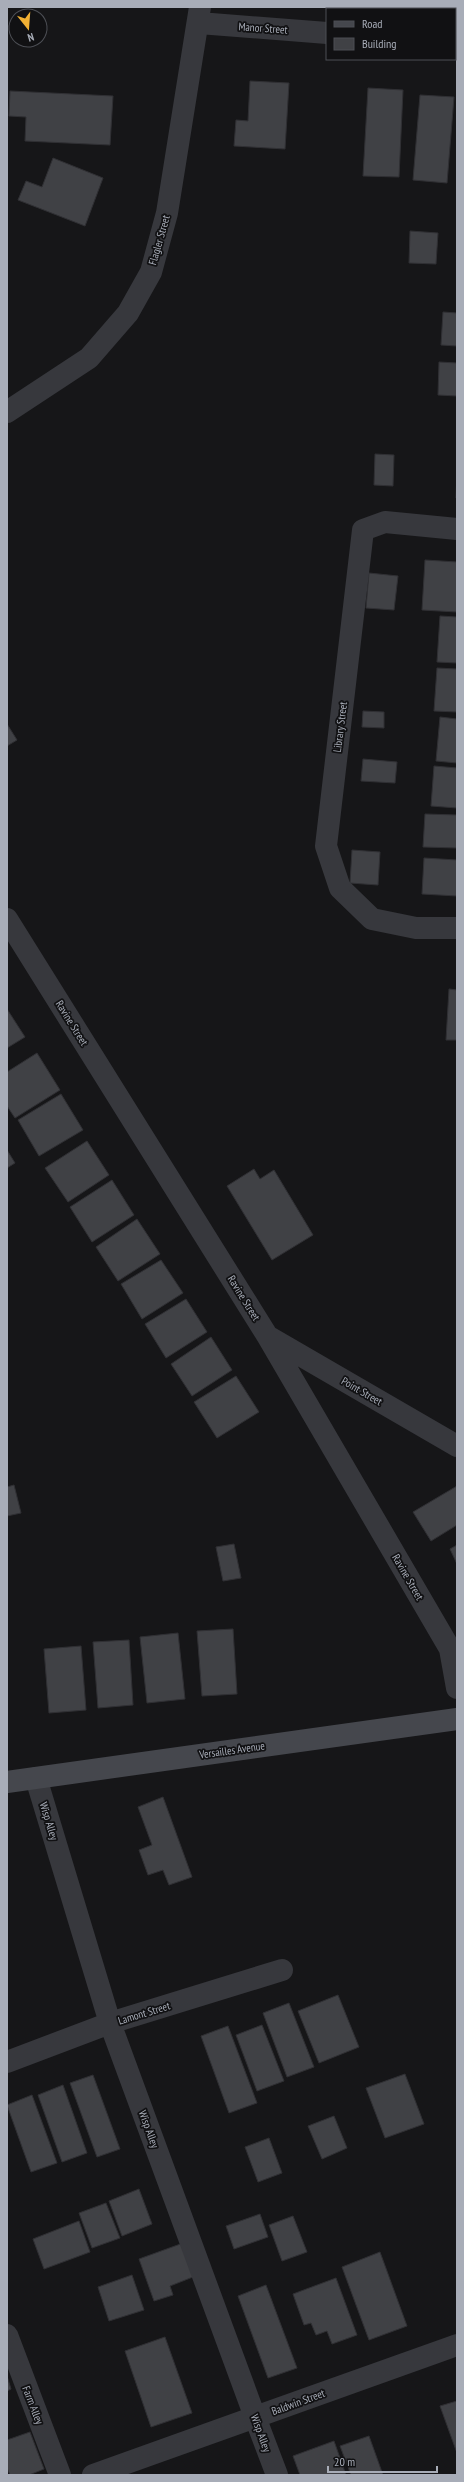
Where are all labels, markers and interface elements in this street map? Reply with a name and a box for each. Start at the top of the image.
north arrow [8,8,48,48]
legend [326,8,456,60]
text: Road [362,16,382,31]
street label: Manor Street [238,19,288,37]
text: N [26,30,36,45]
text: Building [362,36,397,51]
street label: Flagler Street [145,213,173,267]
street label: Library Street [330,701,350,753]
street label: Ravine Street [53,998,91,1048]
street label: Ravine Street [225,1273,263,1323]
street label: Point Street [339,1374,385,1408]
street label: Ravine Street [389,1551,427,1603]
street label: Versailles Avenue [197,1738,266,1762]
street label: Wisp Alley [37,1800,62,1843]
street label: Lamont Street [116,1998,172,2028]
street label: Wisp Alley [136,2108,163,2151]
street label: Farm Alley [19,2384,47,2427]
street label: Baldwin Street [269,2386,327,2418]
street label: Wisp Alley [248,2412,275,2455]
scale bar [328,2448,437,2474]
text: 20 m [334,2454,355,2469]

